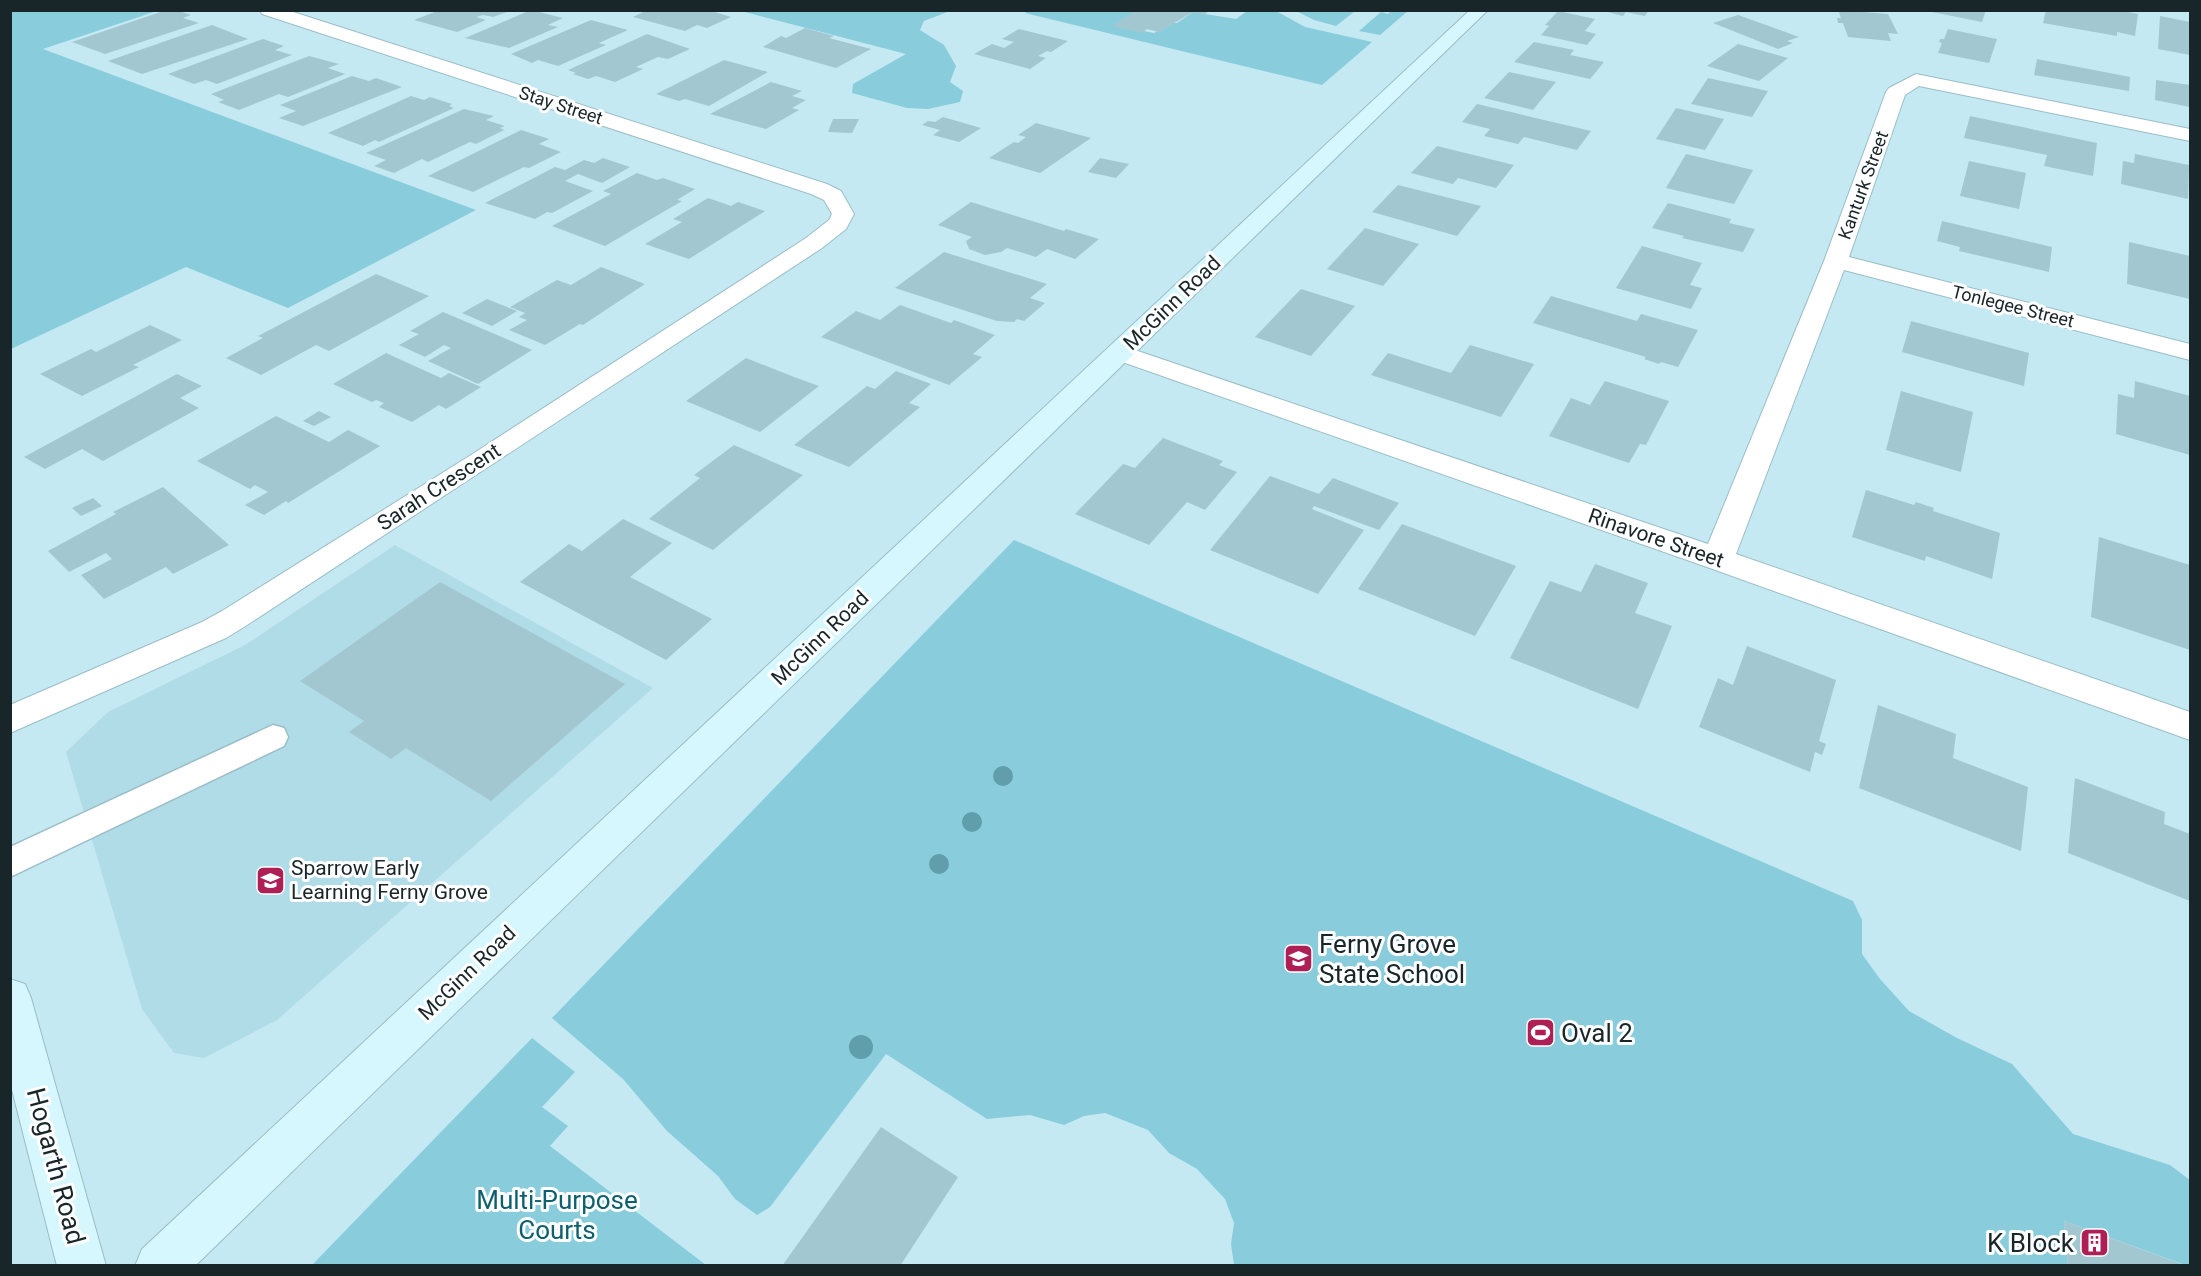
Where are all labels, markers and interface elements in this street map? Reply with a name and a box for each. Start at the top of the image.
street label: Stay Street [517,82,606,128]
street label: Kanturk Street [1834,128,1892,242]
street label: McGinn Road [1119,251,1225,355]
street label: Tonlegee Street [1950,281,2076,331]
street label: Sarah Crescent [373,438,505,536]
street label: Rinavore Street [1585,504,1727,572]
street label: McGinn Road [767,586,873,690]
place label: Sparrow Early Learning Ferny Grove [291,856,488,904]
school or university icon: Sparrow Early Learning Ferny Grove [254,864,286,896]
street label: McGinn Road [414,921,520,1025]
place label: Ferny Grove State School [1319,929,1465,989]
school or university icon: Ferny Grove State School [1282,943,1314,975]
sports icon: Oval 2 [1524,1017,1556,1049]
place label: Oval 2 [1561,1018,1633,1048]
street label: Hogarth Road [21,1085,91,1247]
park label: Multi-Purpose Courts [476,1185,638,1245]
building icon: K Block [2079,1227,2111,1259]
place label: K Block [1987,1228,2075,1258]

